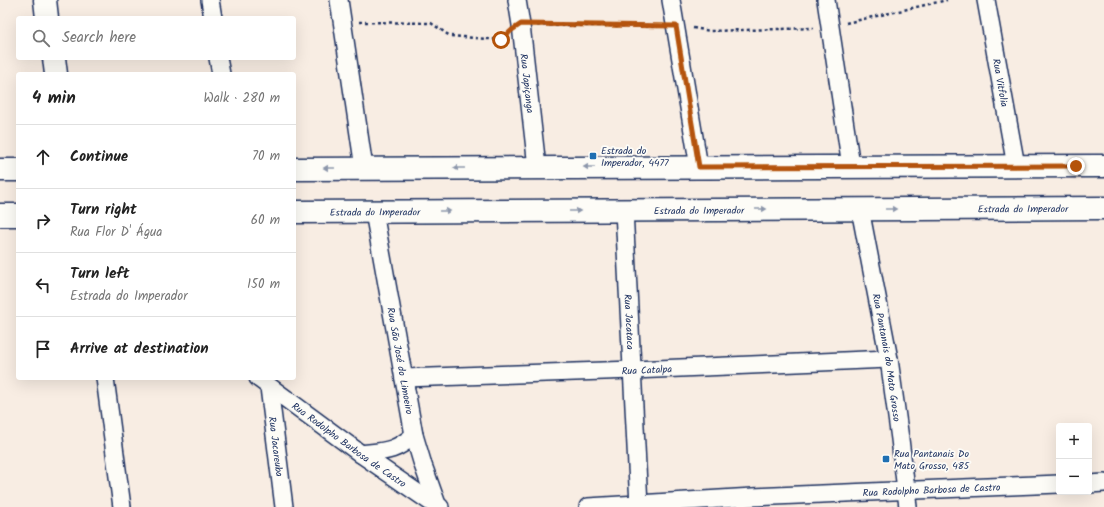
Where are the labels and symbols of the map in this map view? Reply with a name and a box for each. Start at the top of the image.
route start [492,31,510,49]
street label: Rua Japiçanga [515,53,538,114]
street label: Rua Vitfolia [988,57,1012,109]
place label: Estrada do Imperador, 4477 [601,143,669,171]
marker: Estrada do Imperador, 4477 [588,151,598,161]
route end [1067,157,1085,175]
one-way arrow [582,164,595,170]
one-way arrow [322,165,335,171]
one-way arrow [452,165,465,171]
street label: Estrada do Imperador [978,201,1069,218]
street label: Estrada do Imperador [654,203,745,219]
street label: Estrada do Imperador [330,204,421,221]
one-way arrow [755,206,768,212]
one-way arrow [885,206,898,212]
one-way arrow [439,208,452,214]
one-way arrow [569,208,582,214]
street label: Rua Pantanais do Mato Grosso [868,292,905,423]
street label: Rua Jacataca [619,294,638,350]
street label: Rua São José do Limoeiro [382,306,417,416]
street label: Rua Catalpa [621,361,673,379]
street label: Rua Rodolpho Barbosa de Castro [288,399,410,492]
street label: Rua Jacareuba [264,416,287,478]
place label: Rua Pantanais Do Mato Grosso, 485 [894,446,970,474]
marker: Rua Pantanais Do Mato Grosso, 485 [881,454,891,464]
street label: Rua Rodolpho Barbosa de Castro [862,479,1001,501]

